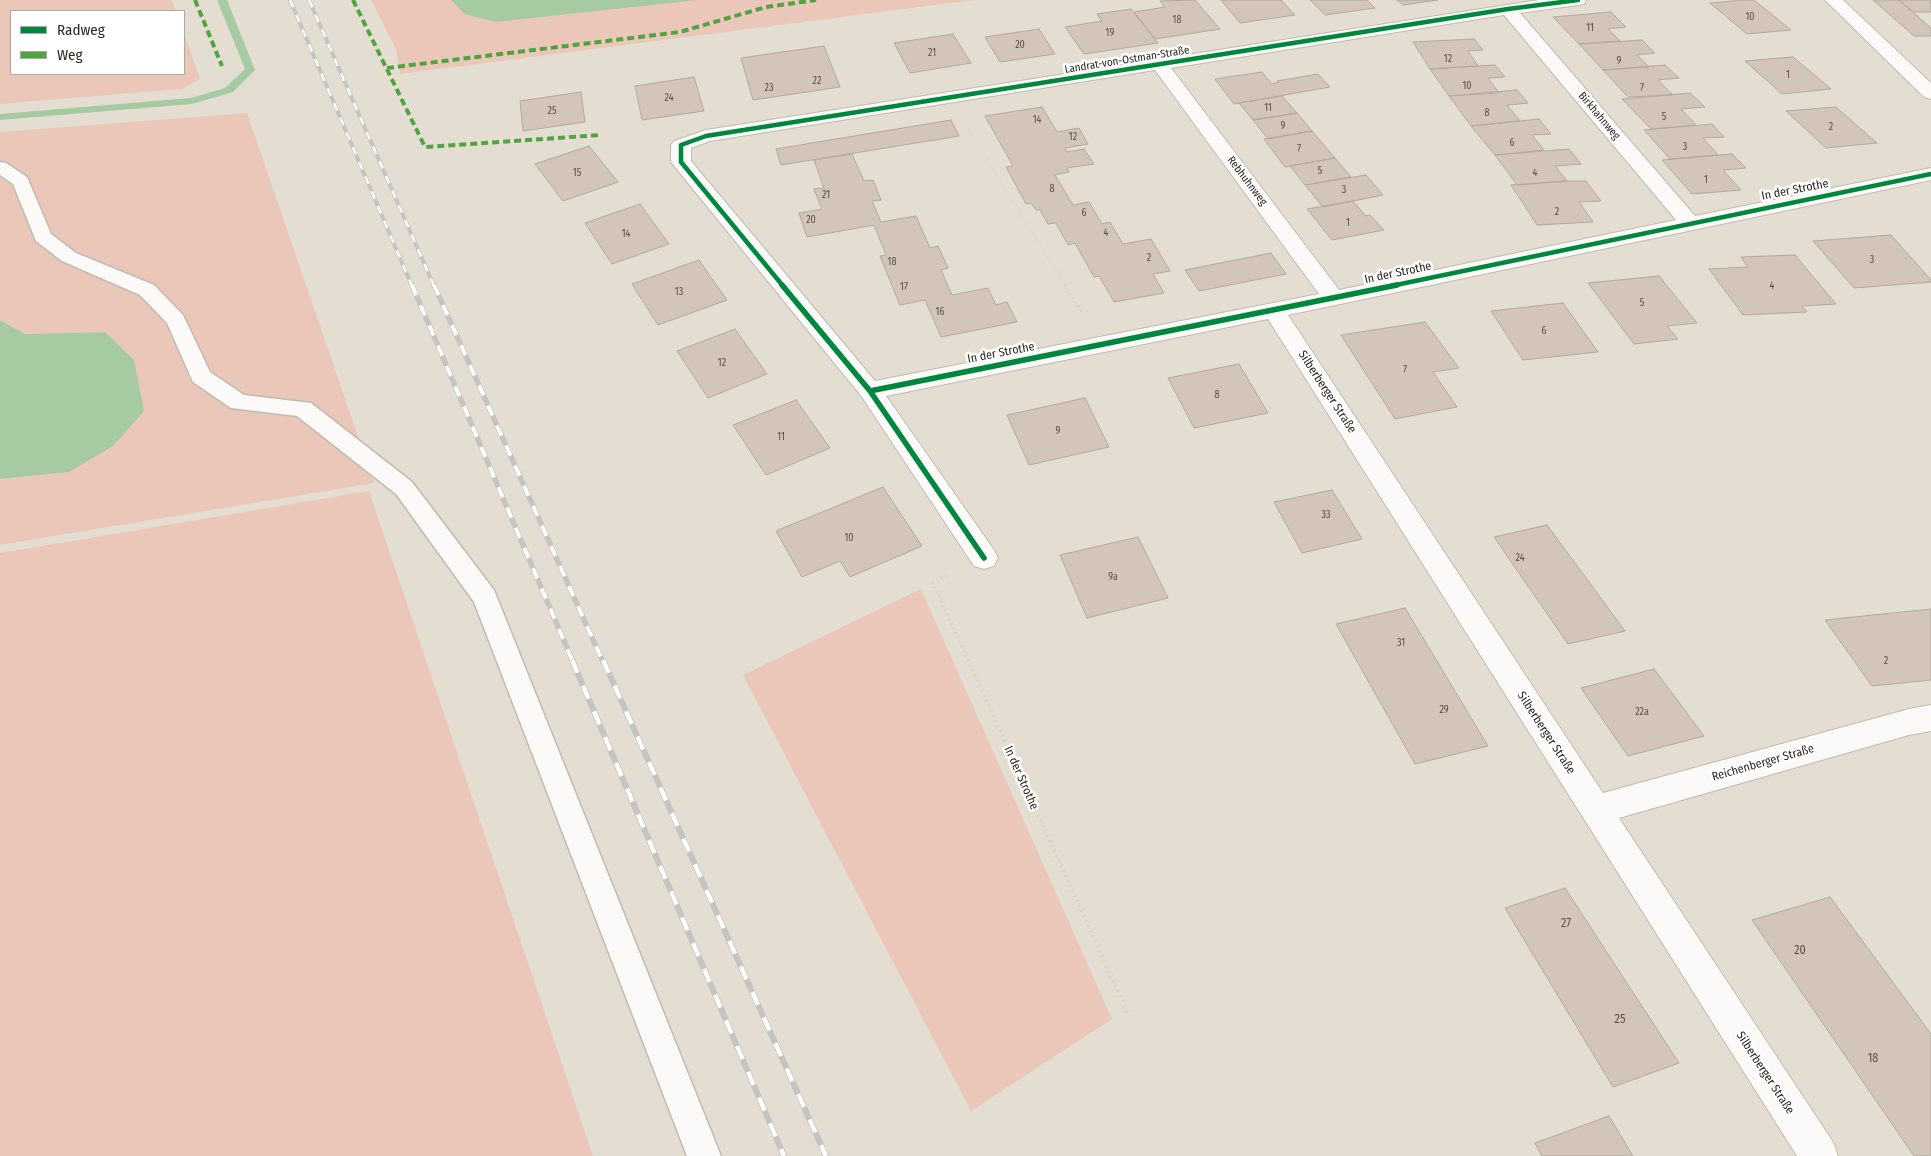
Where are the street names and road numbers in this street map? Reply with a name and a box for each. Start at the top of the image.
street label: Landrat-von-Ostman-Straße [1064,44,1190,76]
street label: Birkhahnweg [1575,89,1623,143]
street label: Rebhuhnweg [1224,154,1270,208]
street label: In der Strothe [1760,176,1830,204]
street label: In der Strothe [1363,259,1433,287]
street label: In der Strothe [966,339,1036,367]
street label: Silberberger Straße [1295,348,1359,436]
street label: Silberberger Straße [1514,689,1578,777]
street label: Reichenberger Straße [1710,742,1816,784]
street label: In der Strothe [1001,744,1041,812]
street label: Silberberger Straße [1733,1029,1797,1117]

